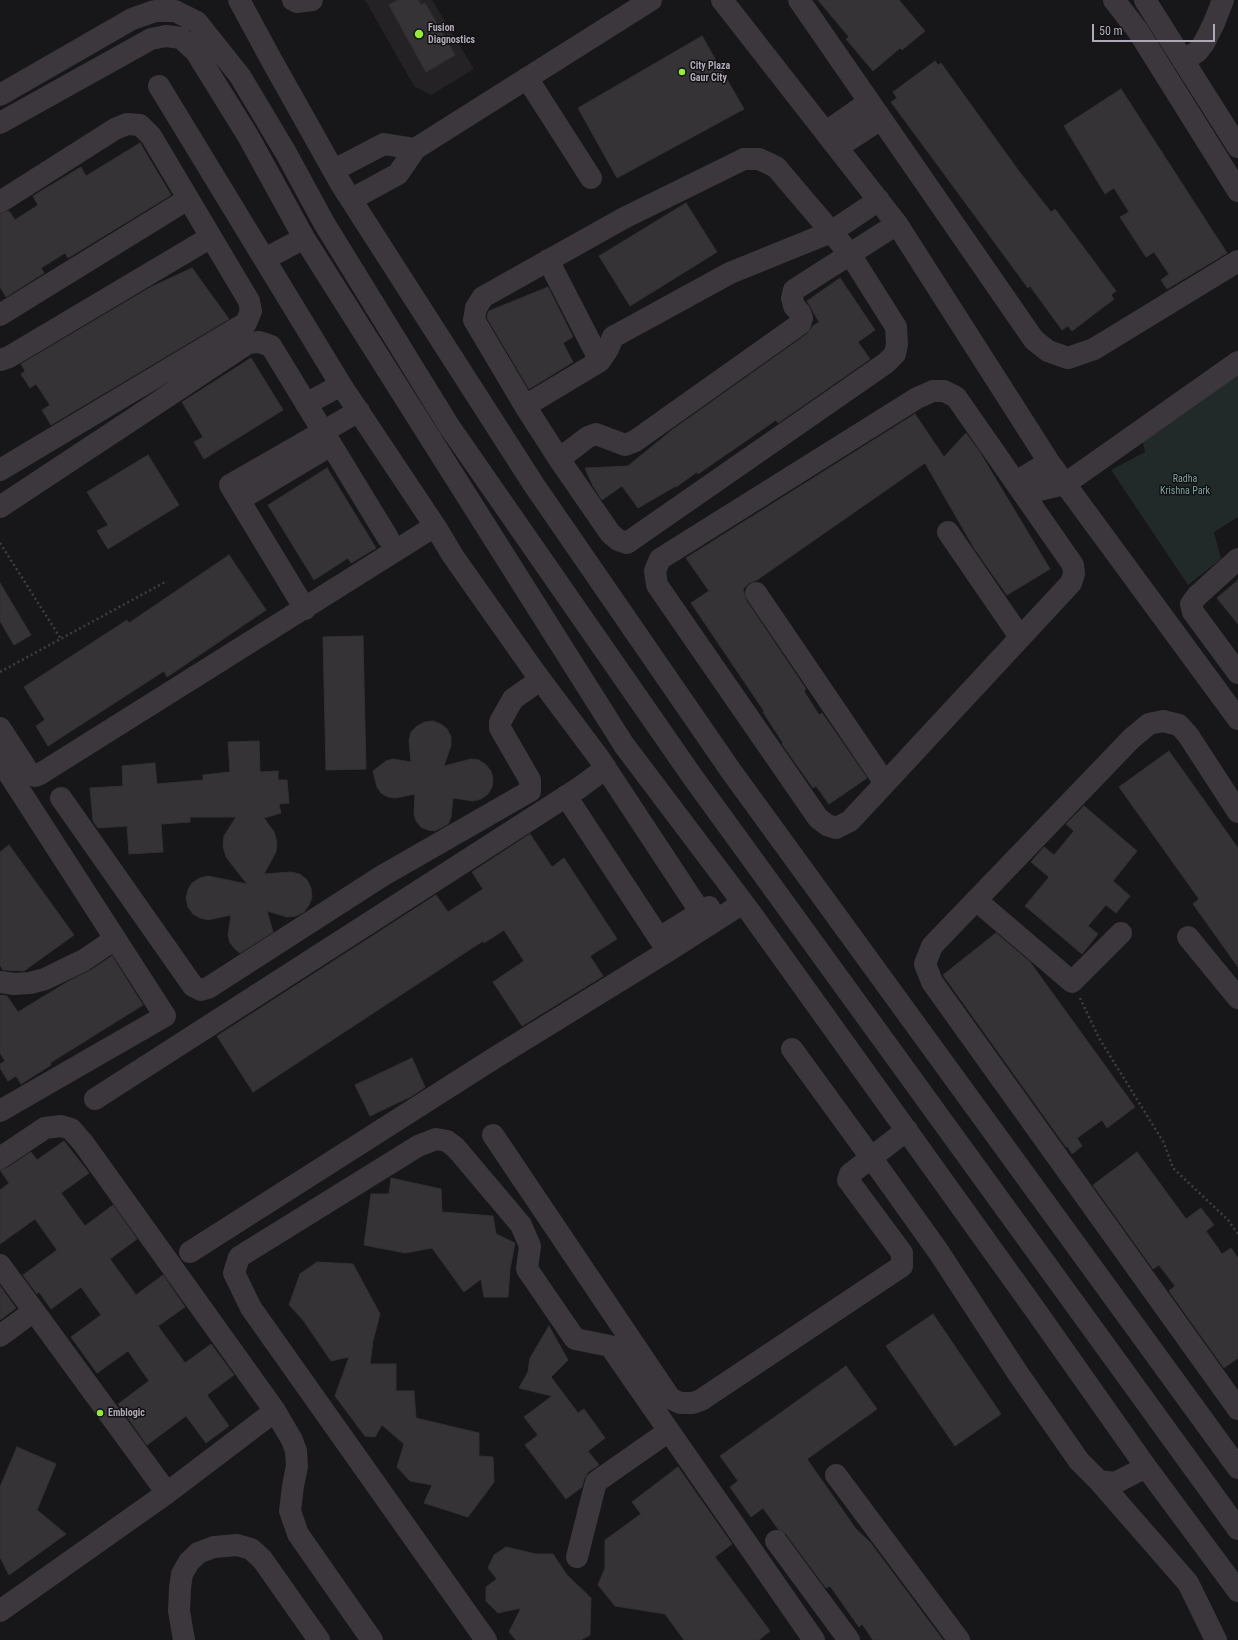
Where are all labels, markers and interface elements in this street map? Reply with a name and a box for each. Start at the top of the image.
scale bar [1094,16,1217,42]
place label: Fusion Diagnostics [428,22,475,46]
text: 50 m [1099,24,1123,38]
marker: Fusion Diagnostics [413,28,425,40]
place label: City Plaza Gaur City [690,60,730,84]
marker: City Plaza Gaur City [677,67,687,77]
park label: Radha Krishna Park [1160,473,1210,496]
place label: Emblogic [108,1407,145,1419]
marker: Emblogic [95,1408,105,1418]

